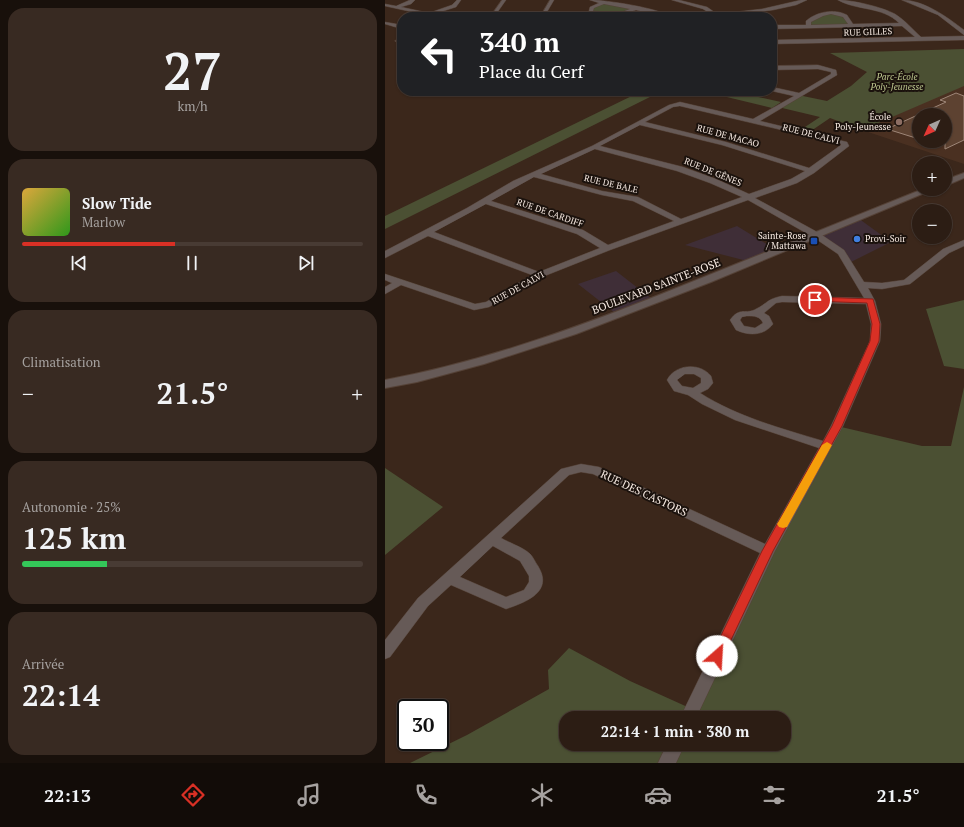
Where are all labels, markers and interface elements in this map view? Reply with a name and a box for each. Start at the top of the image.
text: 340 m [479,23,560,60]
street label: RUE GILLES [844,25,893,39]
icon: left [413,28,465,80]
text: 27 [163,36,222,105]
text: Place du Cerf [479,59,584,83]
park label: Parc-École Poly-Jeunesse [870,71,923,93]
text: km/h [177,97,208,115]
north arrow [912,108,952,148]
map controls [912,108,952,244]
place label: École Poly-Jeunesse [835,111,891,133]
marker: École Poly-Jeunesse [894,117,904,127]
street label: RUE DE CALVI [781,121,841,147]
street label: RUE DE MACAO [695,122,761,150]
street label: RUE DE GÊNES [682,155,744,189]
button: + [912,156,952,196]
street label: RUE DE BALE [583,172,639,196]
text: Slow Tide [82,193,152,213]
street label: RUE DE CARDIFF [515,196,585,230]
button: − [912,204,952,244]
text: Marlow [82,213,125,231]
place label: Sainte-Rose / Mattawa [758,230,806,252]
place label: Provi-Soir [865,233,906,245]
marker: Provi-Soir [852,234,862,244]
marker: Sainte-Rose / Mattawa [809,236,819,246]
icon: previous [68,252,90,274]
icon: pause [181,252,203,274]
icon: next [295,252,317,274]
street label: BOULEVARD SAINTE-ROSE [590,255,722,317]
street label: RUE DE CALVI [490,269,546,307]
pin [798,283,832,317]
icon: arrive [804,289,826,311]
text: Climatisation [22,353,101,371]
text: 21.5° [156,373,229,413]
text: − [22,379,34,408]
text: + [351,379,363,408]
street label: RUE DES CASTORS [598,467,690,519]
text: Autonomie · 25% [22,498,121,516]
text: 125 km [22,518,126,558]
position arrow [696,635,738,677]
text: Arrivée [22,655,64,673]
text: 22:14 [22,675,100,715]
speed limit sign: 30 [397,699,449,751]
text: 22:14 · 1 min · 380 m [601,721,749,741]
icon: directions [179,781,207,809]
icon: music [295,781,323,809]
icon: phone [412,781,440,809]
icon: climate [528,781,556,809]
icon: car [644,781,672,809]
icon: filters [760,781,788,809]
text: 22:13 [44,783,91,807]
text: 21.5° [877,783,920,807]

